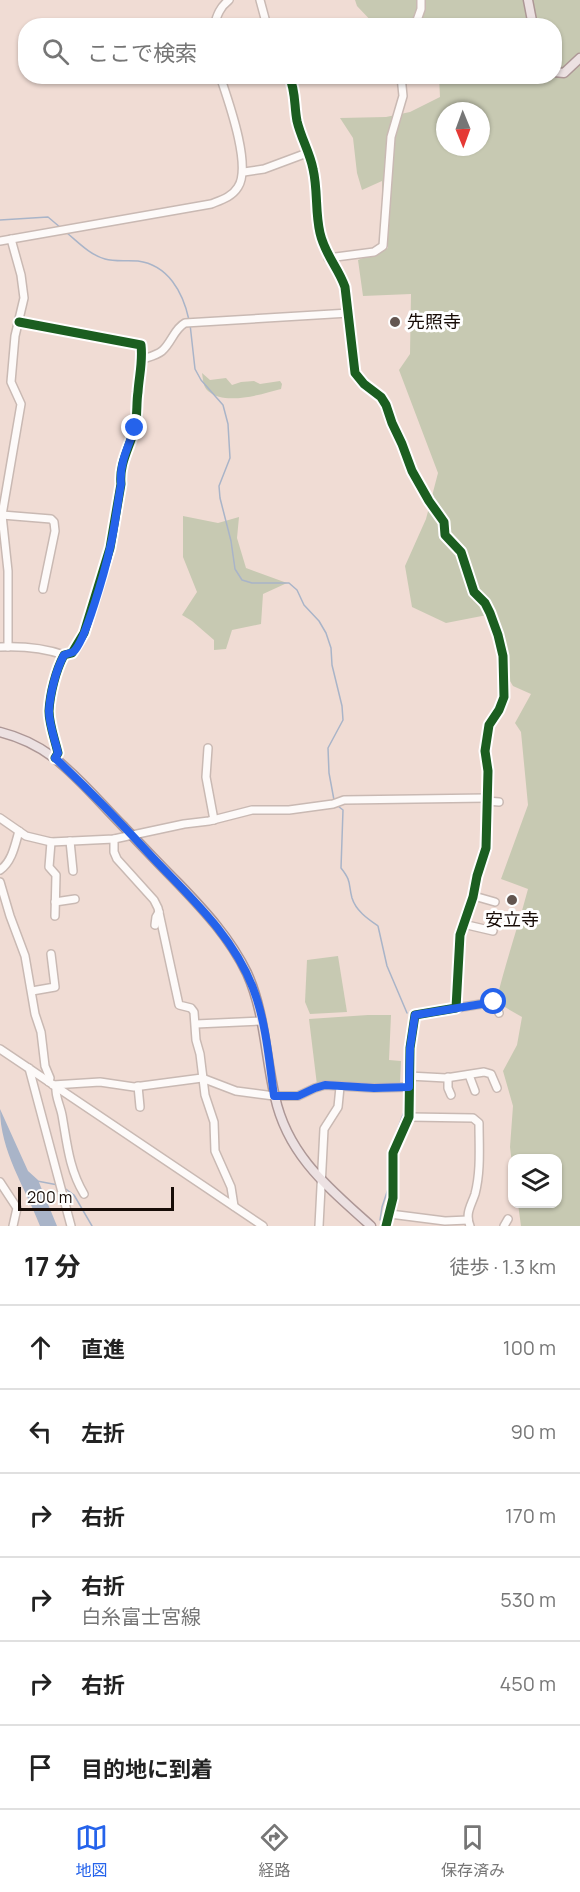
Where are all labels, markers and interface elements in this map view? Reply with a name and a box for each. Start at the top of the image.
search box [18,18,562,84]
icon: search [39,35,72,68]
text: ここで検索 [87,38,197,68]
north arrow [436,102,490,156]
place label: 先照寺 [407,309,461,333]
marker: 先照寺 [388,315,402,329]
route end [121,414,147,440]
marker: 安立寺 [505,893,519,907]
place label: 安立寺 [485,907,539,931]
route start [480,988,506,1014]
map controls [508,1154,562,1208]
button: layers [508,1154,562,1208]
scale bar [18,1184,174,1212]
text: 200 m [27,1186,72,1208]
text: 17 分 [24,1248,80,1284]
text: 徒歩 · 1.3 km [449,1253,556,1280]
icon: ahead [24,1331,57,1364]
text: 直進 [81,1334,125,1364]
text: 100 m [503,1334,556,1361]
icon: left [24,1415,57,1448]
text: 左折 [81,1418,125,1448]
text: 90 m [510,1418,556,1445]
icon: right [24,1499,57,1532]
text: 右折 [81,1502,125,1532]
text: 170 m [505,1502,556,1529]
text: 右折 [81,1571,125,1601]
icon: right [24,1583,57,1616]
text: 530 m [500,1586,556,1613]
text: 白糸富士宮線 [81,1603,201,1630]
icon: right [24,1667,57,1700]
text: 右折 [81,1670,125,1700]
text: 450 m [500,1670,556,1697]
icon: arrive [24,1751,57,1784]
text: 目的地に到着 [81,1754,213,1784]
tab: 地図 [75,1821,108,1881]
tab: 経路 [258,1821,291,1881]
tab: 保存済み [441,1821,505,1881]

